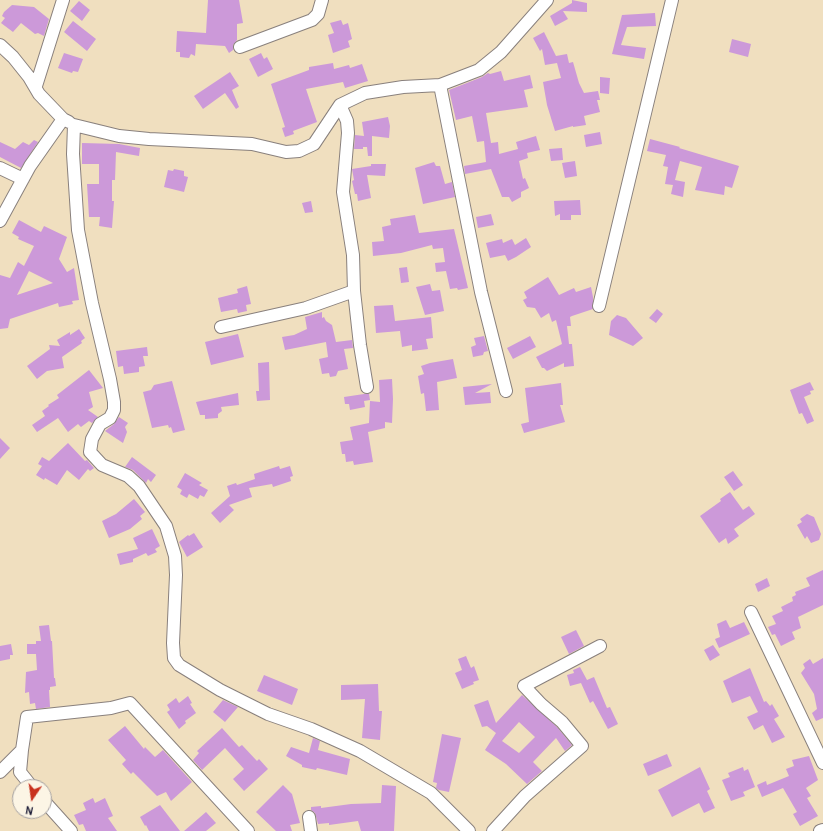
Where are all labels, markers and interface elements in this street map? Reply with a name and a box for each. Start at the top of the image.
north arrow [12,779,52,819]
text: N [24,803,34,817]

